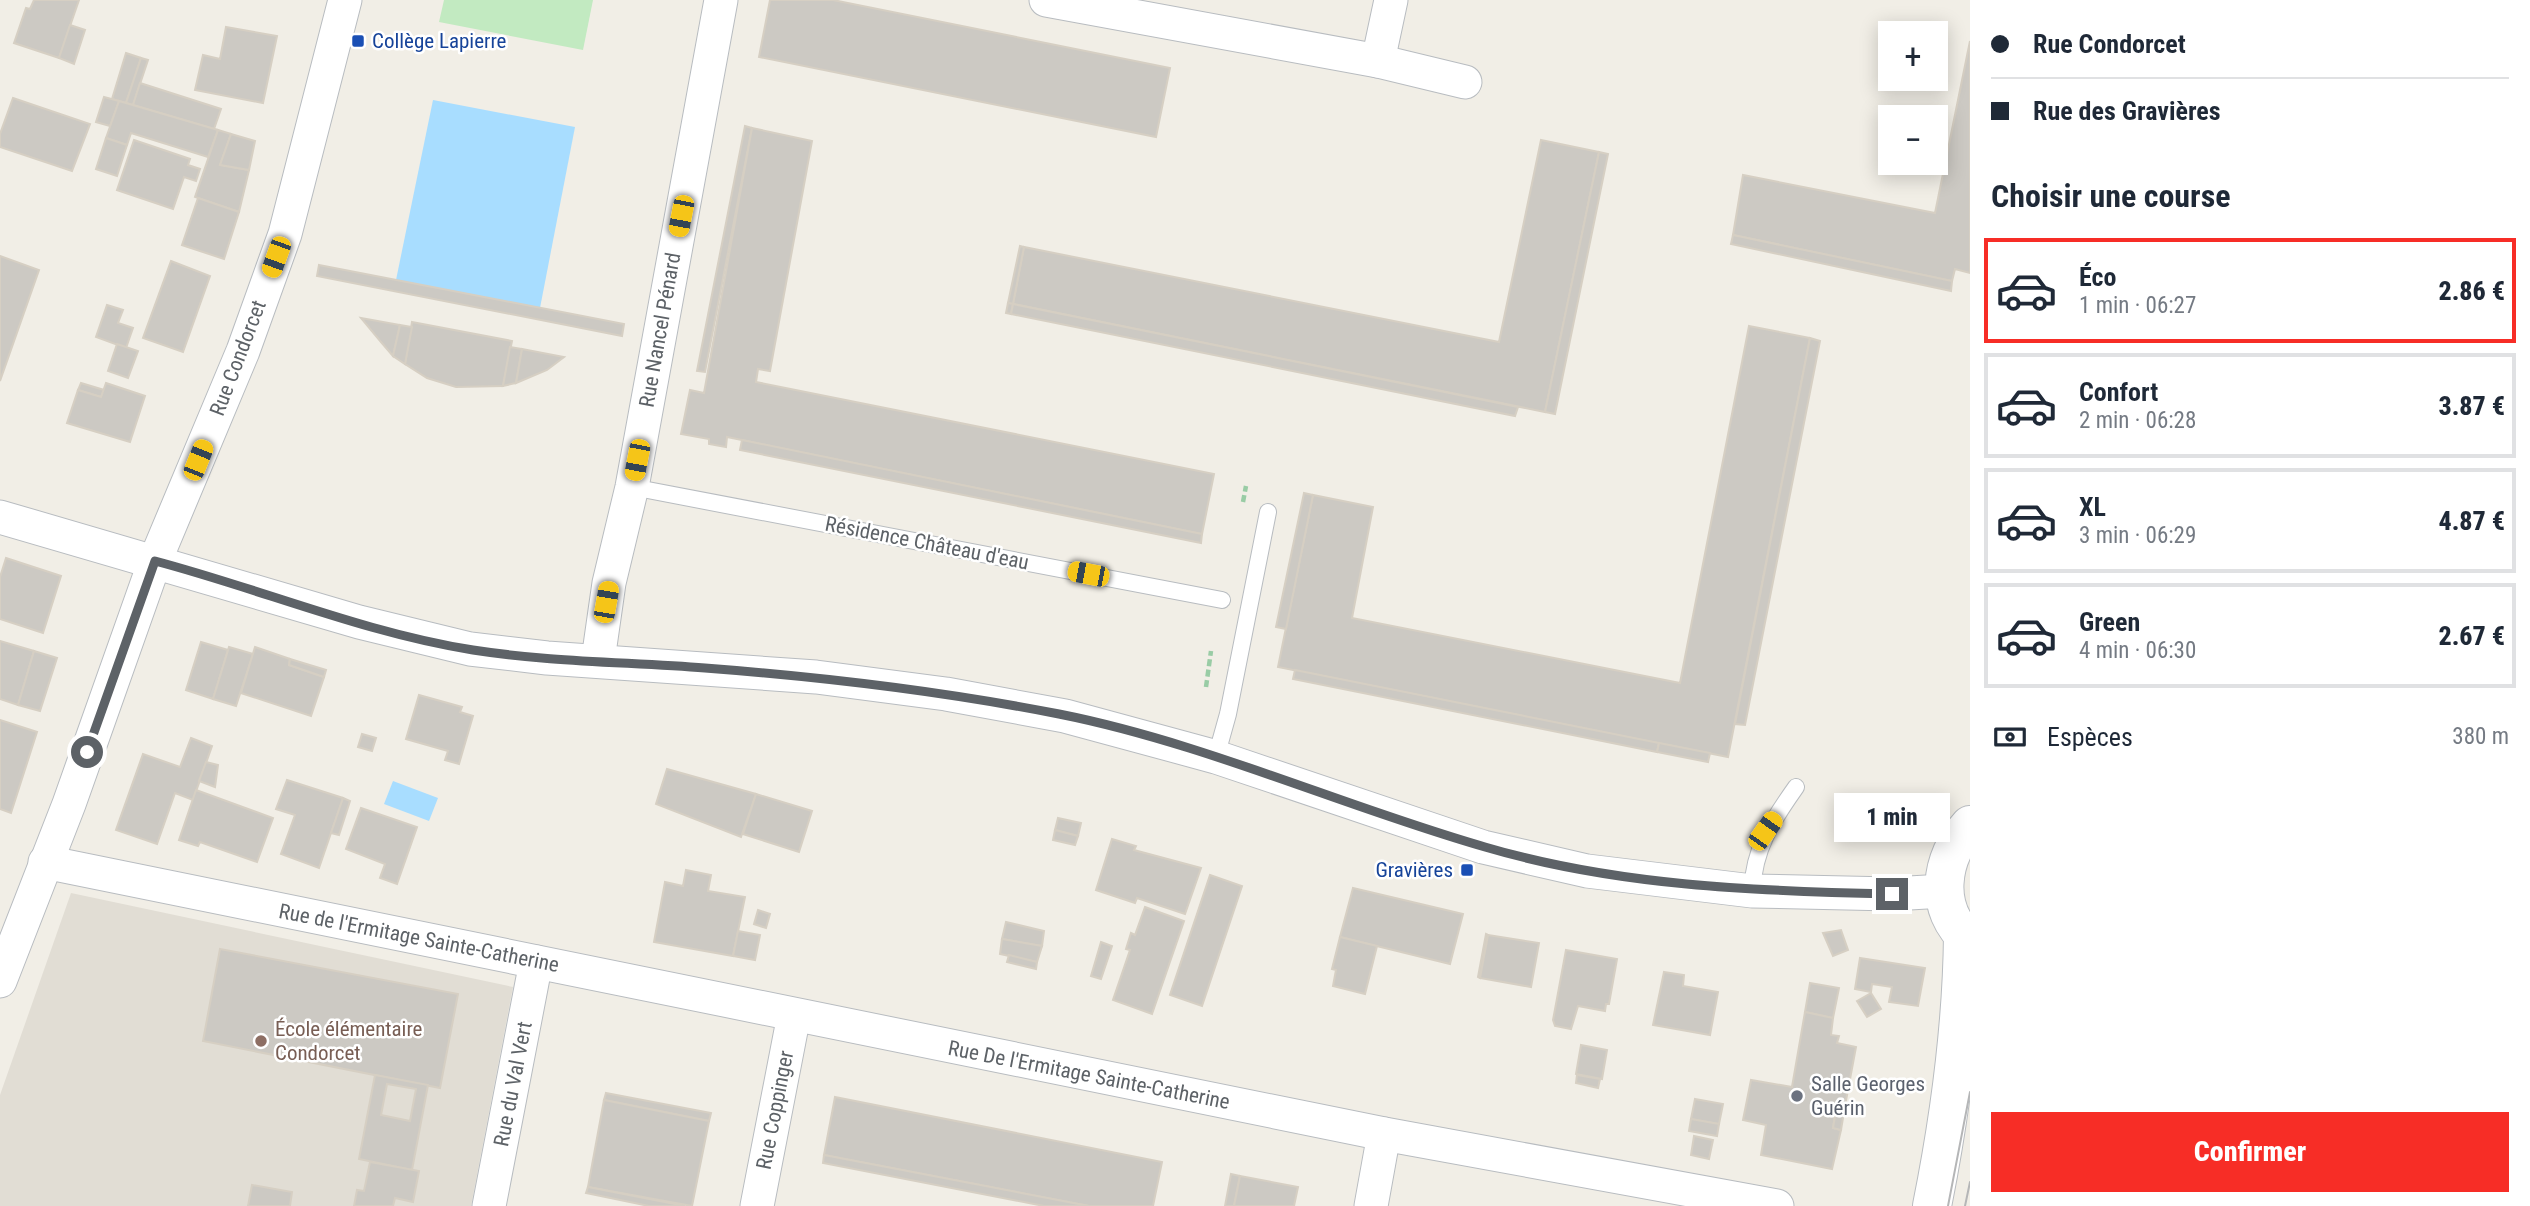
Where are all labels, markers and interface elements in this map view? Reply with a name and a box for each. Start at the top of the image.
map controls [1878,21,1948,175]
button: + [1878,21,1948,91]
place label: Collège Lapierre [372,29,507,53]
text: Rue Condorcet [2033,29,2186,59]
marker: Collège Lapierre [350,33,366,49]
text: Rue des Gravières [2033,96,2221,126]
button: − [1878,105,1948,175]
text: Choisir une course [1991,177,2231,215]
car [667,193,696,239]
car [259,234,294,280]
street label: Rue Nancel Pénard [635,251,685,409]
icon: car [1995,259,2058,322]
text: Éco [2079,262,2116,292]
text: 2.86 € [2438,276,2505,306]
text: 1 min · 06:27 [2079,292,2196,319]
street label: Rue Condorcet [205,297,271,419]
icon: car [1995,374,2058,437]
text: Confort [2079,377,2158,407]
text: 3.87 € [2438,391,2505,421]
text: 2 min · 06:28 [2079,407,2196,434]
car [181,437,216,483]
car [623,437,652,483]
icon: car [1995,489,2058,552]
text: XL [2079,492,2106,522]
text: 4.87 € [2438,506,2505,536]
street label: Résidence Château d'eau [823,511,1031,575]
text: 3 min · 06:29 [2079,522,2196,549]
car [1066,560,1111,588]
car [593,579,620,625]
icon: car [1995,604,2058,667]
text: Green [2079,607,2140,637]
text: 2.67 € [2438,621,2505,651]
text: 4 min · 06:30 [2079,637,2196,664]
icon: cash [1991,718,2029,756]
text: Espèces [2047,722,2133,752]
text: 380 m [2452,723,2509,750]
route start [71,736,103,768]
callout: 1 min [1834,792,1950,842]
text: 1 min [1866,804,1918,831]
car [1745,808,1786,854]
place label: Gravières [1375,858,1453,882]
marker: Gravières [1459,862,1475,878]
route end [1876,878,1908,910]
street label: Rue de l'Ermitage Sainte-Catherine [277,899,561,977]
place label: École élémentaire Condorcet [275,1017,423,1065]
street label: Rue du Val Vert [489,1020,537,1148]
marker: École élémentaire Condorcet [253,1033,269,1049]
street label: Rue De l'Ermitage Sainte-Catherine [946,1036,1232,1114]
street label: Rue Coppinger [752,1048,798,1172]
place label: Salle Georges Guérin [1811,1072,1925,1120]
marker: Salle Georges Guérin [1789,1088,1805,1104]
button: Confirmer [1991,1112,2509,1192]

